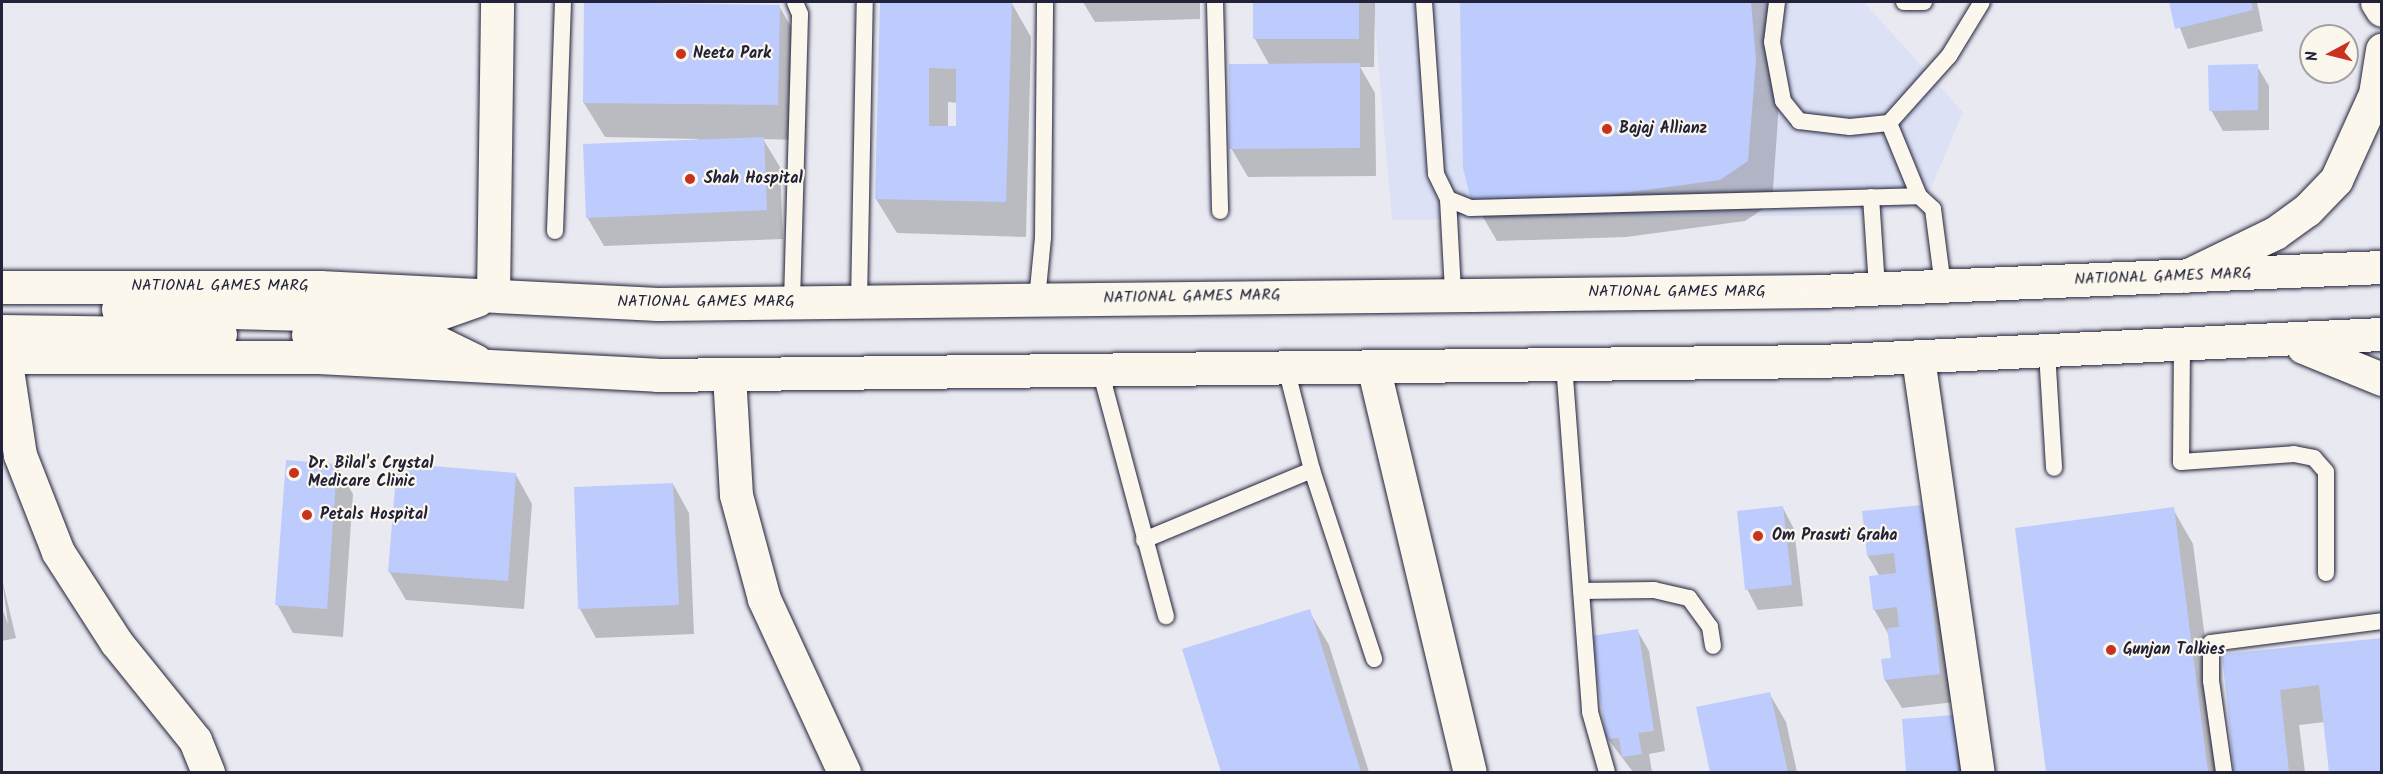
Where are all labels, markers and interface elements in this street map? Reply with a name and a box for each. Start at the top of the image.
north arrow [2299,24,2359,84]
place label: Neeta Park [693,44,771,64]
marker: Neeta Park [674,47,688,61]
text: N [2300,49,2326,63]
place label: Bajaj Allianz [1619,119,1707,139]
marker: Bajaj Allianz [1600,122,1614,136]
place label: Shah Hospital [704,169,803,189]
marker: Shah Hospital [681,170,699,188]
street label: NATIONAL GAMES MARG [2074,264,2252,290]
street label: NATIONAL GAMES MARG [131,276,309,296]
street label: NATIONAL GAMES MARG [1588,282,1766,302]
street label: NATIONAL GAMES MARG [1103,286,1281,308]
street label: NATIONAL GAMES MARG [617,292,795,312]
place label: Dr. Bilal's Crystal Medicare Clinic [308,454,433,492]
marker: Dr. Bilal's Crystal Medicare Clinic [285,464,303,482]
place label: Petals Hospital [320,505,427,525]
marker: Petals Hospital [298,506,316,524]
place label: Om Prasuti Graha [1772,526,1897,546]
marker: Om Prasuti Graha [1749,527,1767,545]
place label: Gunjan Talkies [2123,640,2225,660]
marker: Gunjan Talkies [2104,643,2118,657]

